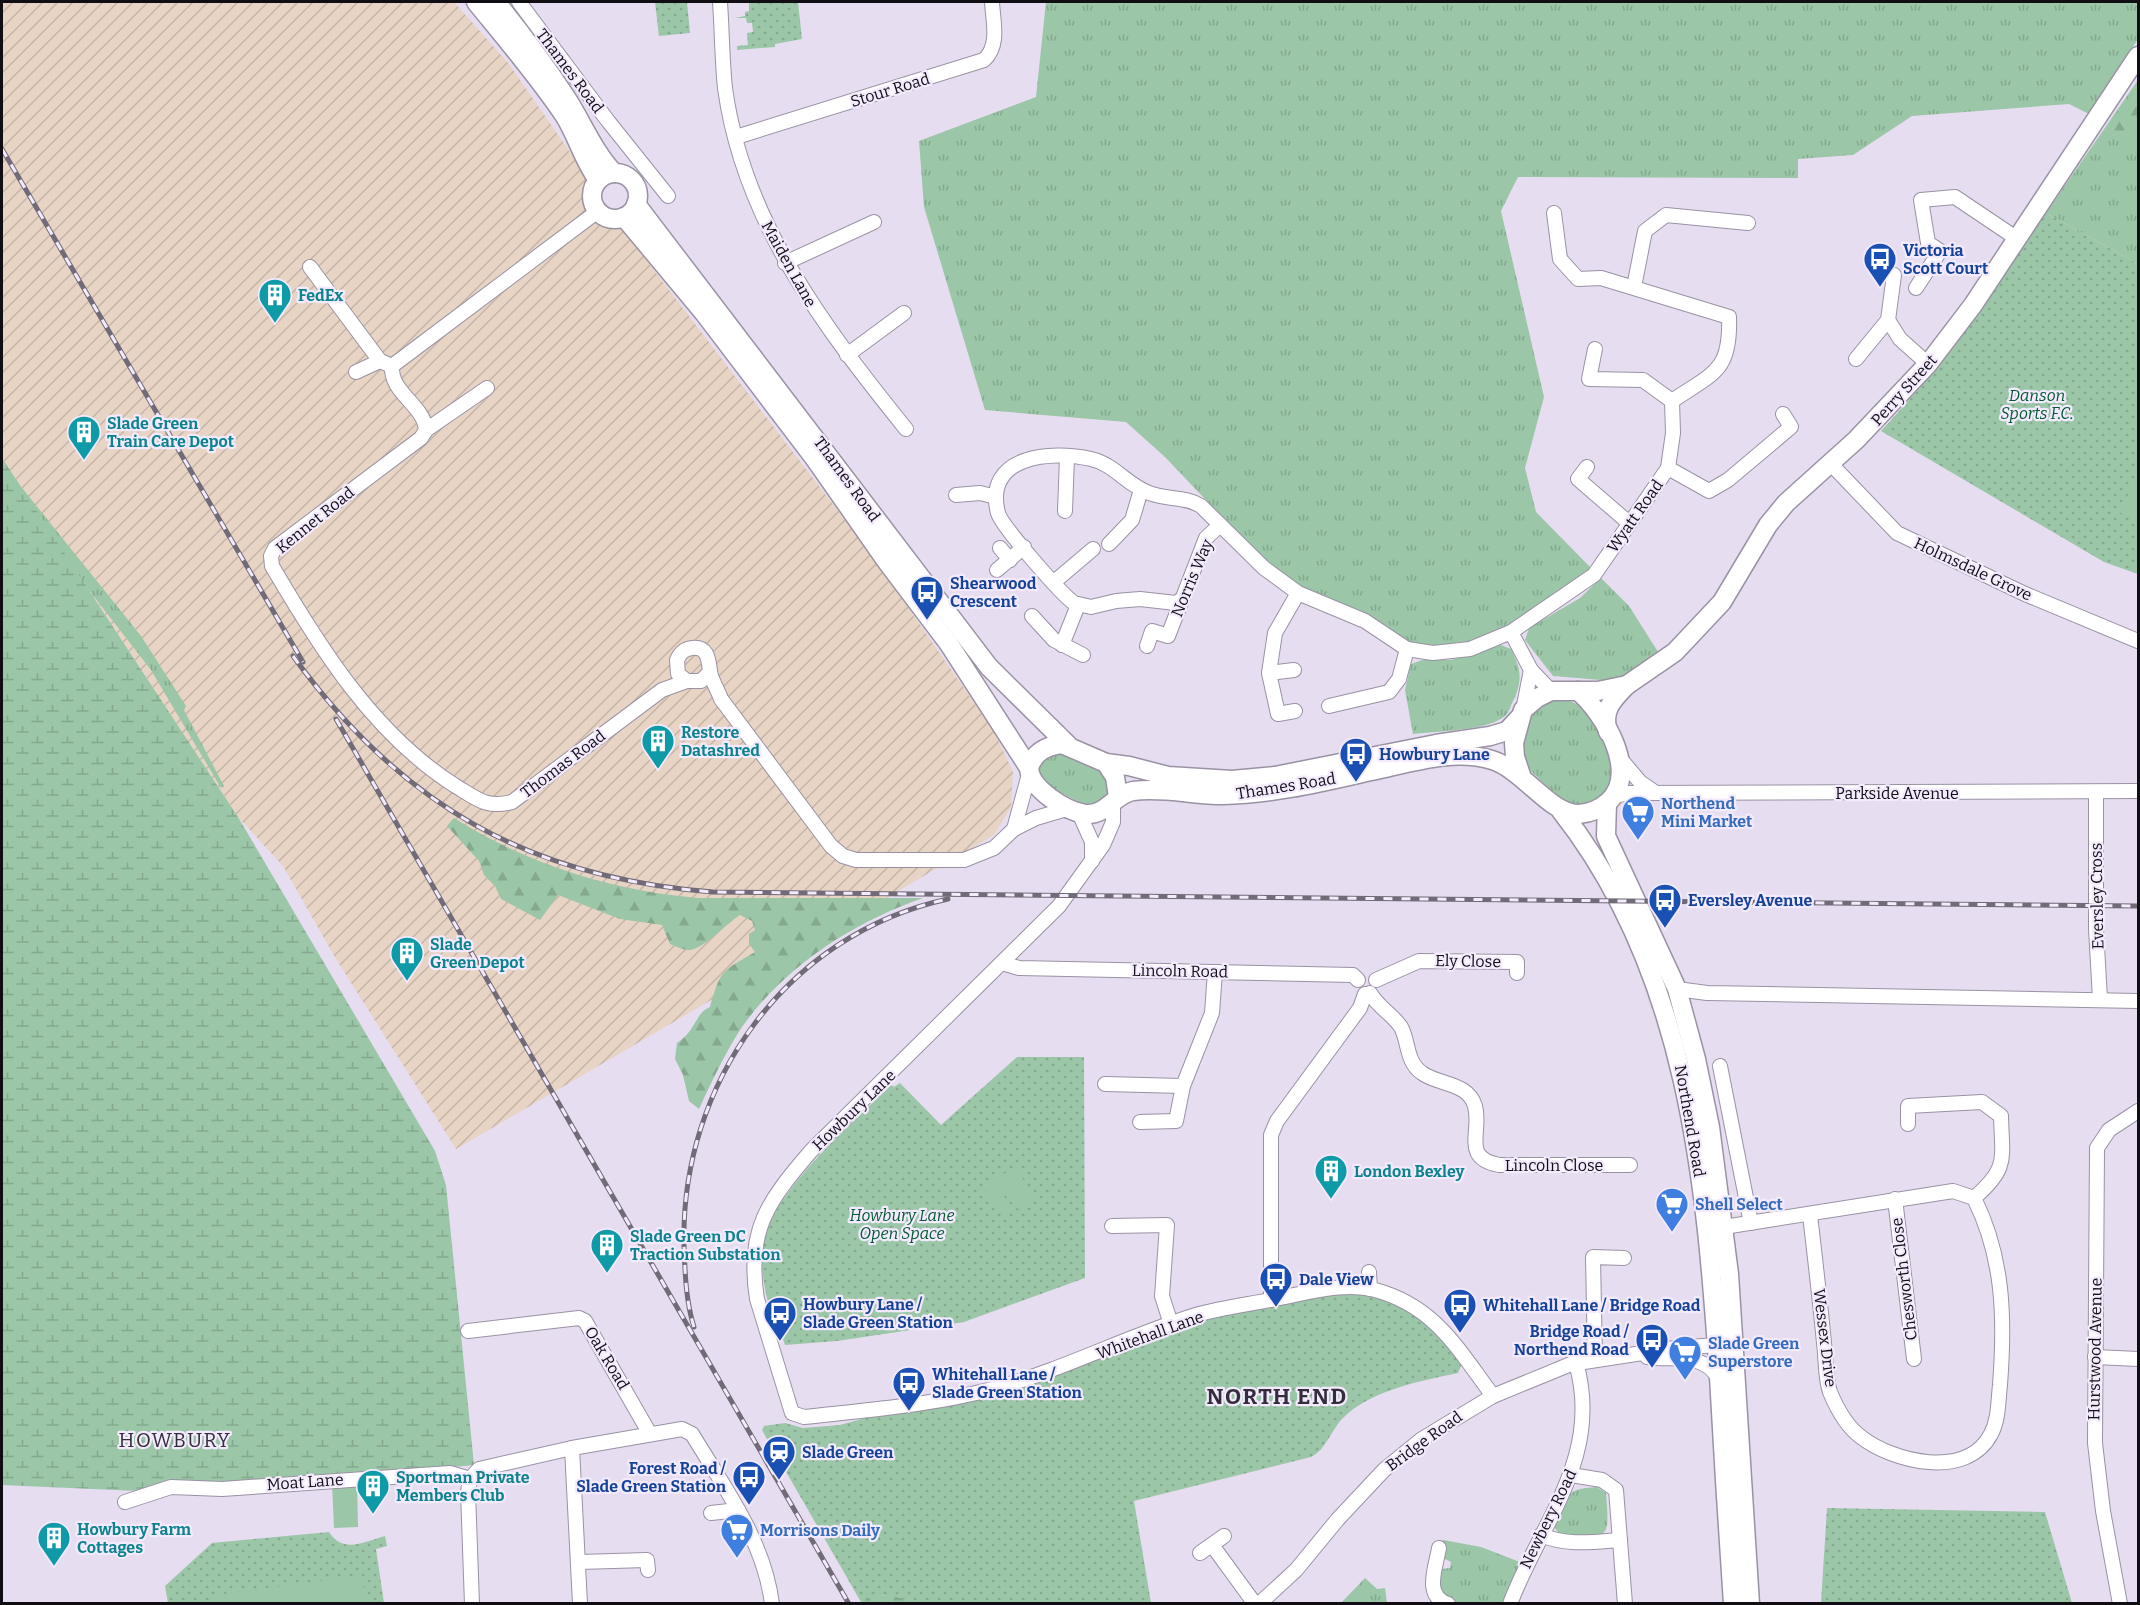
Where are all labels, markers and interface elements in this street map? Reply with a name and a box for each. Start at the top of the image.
street label: Thames Road [532,25,608,117]
street label: Stour Road [848,69,932,111]
street label: Maiden Lane [758,218,820,310]
bus stop icon: Victoria Scott Court [1862,241,1898,288]
place label: Victoria Scott Court [1903,241,1989,278]
building icon: FedEx [257,277,293,324]
place label: FedEx [298,286,343,305]
street label: Perry Street [1867,350,1941,429]
park label: Danson Sports F.C. [2001,386,2073,423]
building icon: Slade Green Train Care Depot [66,414,102,461]
place label: Slade Green Train Care Depot [107,414,235,451]
street label: Thames Road [810,433,884,526]
street label: Wyatt Road [1603,475,1667,556]
street label: Kennet Road [272,482,358,557]
street label: Holmsdale Grove [1911,533,2035,605]
street label: Norris Way [1167,536,1217,620]
bus stop icon: Shearwood Crescent [909,574,945,621]
place label: Shearwood Crescent [950,574,1037,611]
building icon: Restore Datashred [640,723,676,770]
place label: Restore Datashred [681,723,760,760]
street label: Thomas Road [517,726,609,802]
bus stop icon: Howbury Lane [1338,736,1374,783]
place label: Howbury Lane [1379,745,1490,764]
street label: Thames Road [1235,769,1338,803]
street label: Parkside Avenue [1835,784,1959,803]
supermarket icon: Northend Mini Market [1620,794,1656,841]
place label: Northend Mini Market [1661,794,1753,831]
street label: Eversley Cross [2087,843,2107,949]
bus stop icon: Eversley Avenue [1647,882,1683,929]
place label: Eversley Avenue [1688,891,1813,910]
building icon: Slade Green Depot [389,935,425,982]
place label: Slade Green Depot [430,935,526,972]
street label: Ely Close [1435,951,1501,971]
street label: Lincoln Road [1132,961,1229,981]
street label: Northend Road [1671,1063,1709,1179]
street label: Howbury Lane [808,1066,900,1154]
building icon: London Bexley [1313,1153,1349,1200]
street label: Lincoln Close [1505,1156,1603,1175]
place label: London Bexley [1354,1162,1464,1181]
supermarket icon: Shell Select [1654,1186,1690,1233]
place label: Shell Select [1695,1195,1783,1214]
park label: Howbury Lane Open Space [849,1206,955,1243]
street label: Chesworth Close [1887,1217,1921,1341]
building icon: Slade Green DC Traction Substation [589,1227,625,1274]
place label: Slade Green DC Traction Substation [630,1227,781,1264]
bus stop icon: Dale View [1258,1261,1294,1308]
place label: Dale View [1299,1270,1374,1289]
street label: Hurstwood Avenue [2084,1278,2106,1420]
bus stop icon: Whitehall Lane / Bridge Road [1442,1287,1478,1334]
street label: Wessex Drive [1810,1288,1840,1388]
bus stop icon: Howbury Lane / Slade Green Station [762,1295,798,1342]
place label: Howbury Lane / Slade Green Station [803,1295,954,1332]
place label: Whitehall Lane / Bridge Road [1483,1296,1701,1315]
street label: Whitehall Lane [1094,1307,1206,1363]
place label: Bridge Road / Northend Road [1514,1322,1630,1359]
bus stop icon: Bridge Road / Northend Road [1634,1322,1670,1369]
street label: Oak Road [581,1323,633,1393]
supermarket icon: Slade Green Superstore [1667,1334,1703,1381]
place label: Slade Green Superstore [1708,1334,1800,1371]
bus stop icon: Whitehall Lane / Slade Green Station [891,1365,927,1412]
place label: Whitehall Lane / Slade Green Station [932,1365,1083,1402]
district label: NORTH END [1206,1383,1348,1410]
street label: Bridge Road [1382,1407,1466,1475]
district label: HOWBURY [119,1428,231,1452]
station icon: Slade Green [761,1434,797,1481]
place label: Slade Green [802,1443,894,1462]
place label: Forest Road / Slade Green Station [576,1459,727,1496]
bus stop icon: Forest Road / Slade Green Station [731,1459,767,1506]
street label: Newbery Road [1516,1466,1580,1572]
building icon: Sportman Private Members Club [355,1468,391,1515]
place label: Sportman Private Members Club [396,1468,530,1505]
street label: Moat Lane [266,1470,344,1494]
supermarket icon: Morrisons Daily [719,1512,755,1559]
building icon: Howbury Farm Cottages [36,1520,72,1567]
place label: Howbury Farm Cottages [77,1520,192,1557]
place label: Morrisons Daily [760,1521,880,1540]

